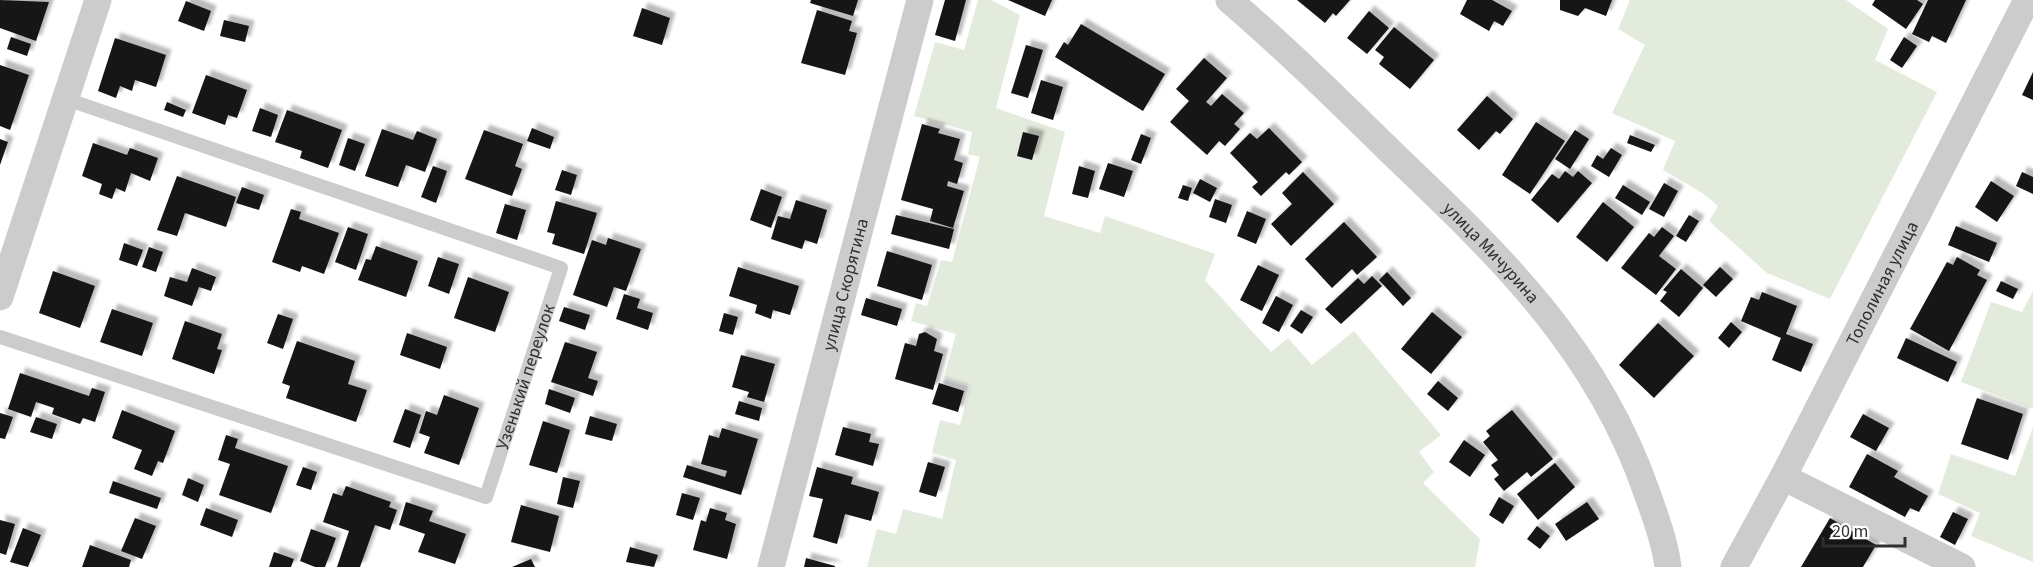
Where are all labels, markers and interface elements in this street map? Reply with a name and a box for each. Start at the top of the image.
street label: улица Мичурина [1437,196,1545,309]
street label: улица Скорятина [816,215,875,354]
street label: Тополиная улица [1840,217,1924,350]
street label: Узенький переулок [490,301,561,453]
scale bar [1823,510,1906,548]
text: 20 m [1832,519,1868,544]

